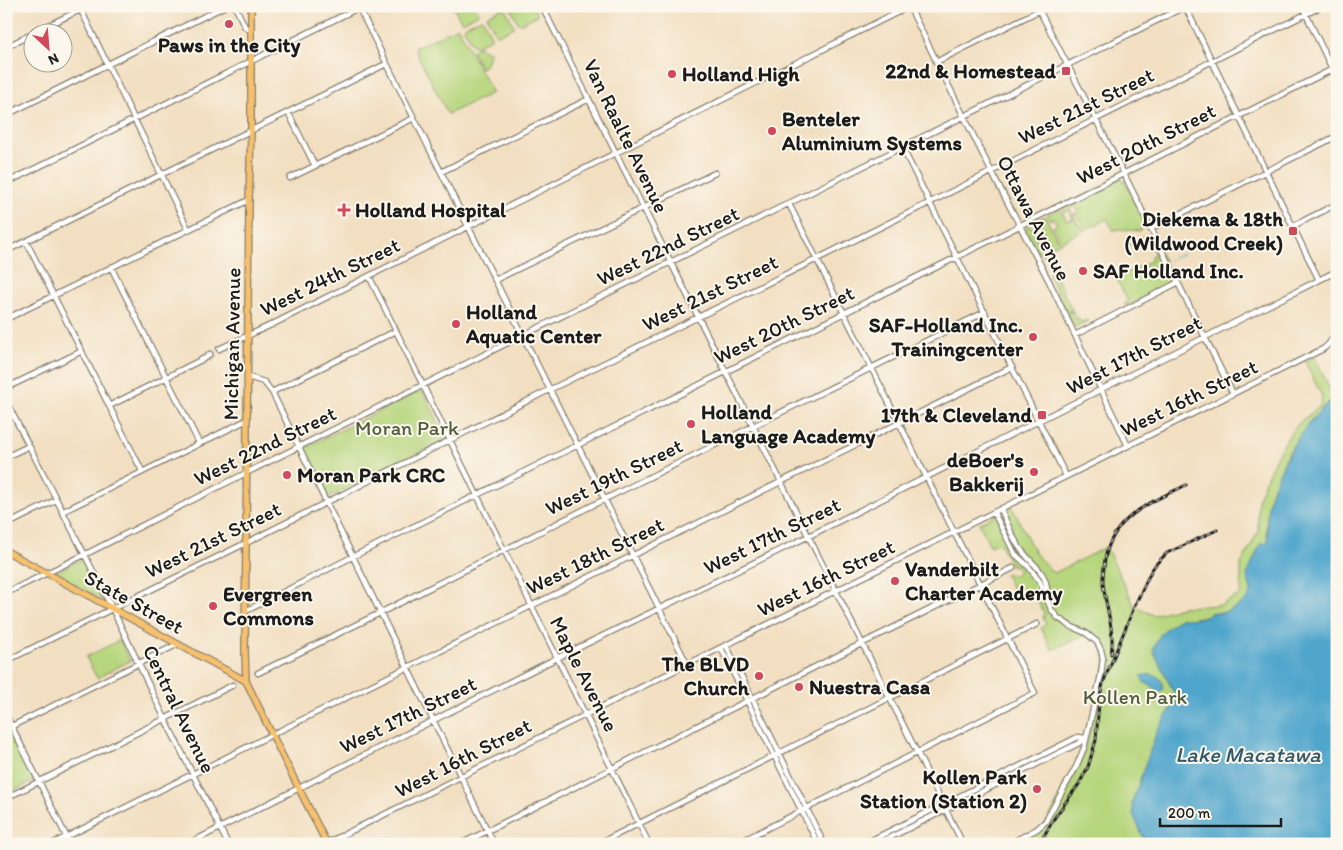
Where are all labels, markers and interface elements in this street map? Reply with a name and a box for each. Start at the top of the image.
marker: Paws in the City [223,18,235,30]
north arrow [22,22,72,72]
place label: Paws in the City [158,32,301,58]
text: N [46,50,61,69]
street label: Van Raalte Avenue [578,55,674,217]
place label: 22nd & Homestead [885,58,1057,83]
place label: Holland High [682,61,800,87]
street label: West 21st Street [1014,62,1158,149]
marker: 22nd & Homestead [1060,65,1072,77]
marker: Holland High [666,68,678,80]
street label: West 20th Street [1072,98,1220,189]
place label: Benteler Aluminium Systems [781,106,962,156]
marker: Benteler Aluminium Systems [766,125,778,137]
street label: Ottawa Avenue [992,151,1077,285]
place label: Holland Hospital [355,197,507,223]
street label: West 22nd Street [592,200,743,291]
marker: Holland Hospital [337,203,351,217]
place label: Diekema & 18th (Wildwood Creek) [1125,206,1283,256]
marker: Diekema & 18th (Wildwood Creek) [1287,225,1299,237]
street label: West 24th Street [256,232,404,321]
street label: West 21st Street [638,249,782,336]
place label: SAF Holland Inc. [1093,258,1244,283]
marker: SAF Holland Inc. [1077,265,1089,277]
street label: Michigan Avenue [218,267,245,421]
street label: West 20th Street [710,280,858,369]
place label: Holland Aquatic Center [465,299,602,349]
street label: West 17th Street [1062,310,1206,400]
place label: SAF-Holland Inc. Trainingcenter [869,312,1024,362]
marker: Holland Aquatic Center [450,318,462,330]
marker: SAF-Holland Inc. Trainingcenter [1027,331,1039,343]
street label: West 16th Street [1116,353,1262,442]
place label: Holland Language Academy [701,399,876,449]
street label: West 22nd Street [189,400,340,491]
place label: 17th & Cleveland [881,402,1032,427]
marker: 17th & Cleveland [1036,409,1048,421]
park label: Moran Park [355,415,459,440]
marker: Holland Language Academy [685,418,697,430]
street label: West 19th Street [541,432,687,521]
place label: deBoer's Bakkerij [947,447,1024,497]
place label: Moran Park CRC [297,462,446,487]
marker: deBoer's Bakkerij [1028,466,1040,478]
marker: Moran Park CRC [281,469,293,481]
street label: West 17th Street [699,492,844,579]
street label: West 21st Street [141,496,285,583]
street label: West 18th Street [522,511,668,600]
street label: West 16th Street [753,533,899,622]
place label: Vanderbilt Charter Academy [905,556,1063,606]
street label: State Street [80,564,188,639]
marker: Vanderbilt Charter Academy [889,575,901,587]
place label: Evergreen Commons [223,581,314,630]
marker: Evergreen Commons [207,600,219,612]
street label: Maple Avenue [545,612,624,736]
street label: Central Avenue [138,641,221,777]
place label: The BLVD Church [661,651,750,700]
marker: The BLVD Church [753,670,765,682]
street label: West 17th Street [335,671,480,758]
place label: Nuestra Casa [809,674,931,699]
marker: Nuestra Casa [793,681,805,693]
park label: Kollen Park [1083,684,1188,709]
street label: West 16th Street [390,712,535,803]
water label: Lake Macatawa [1175,741,1321,768]
place label: Kollen Park Station (Station 2) [860,764,1027,814]
marker: Kollen Park Station (Station 2) [1031,783,1043,795]
scale bar [1160,795,1282,827]
text: 200 m [1168,804,1211,822]

